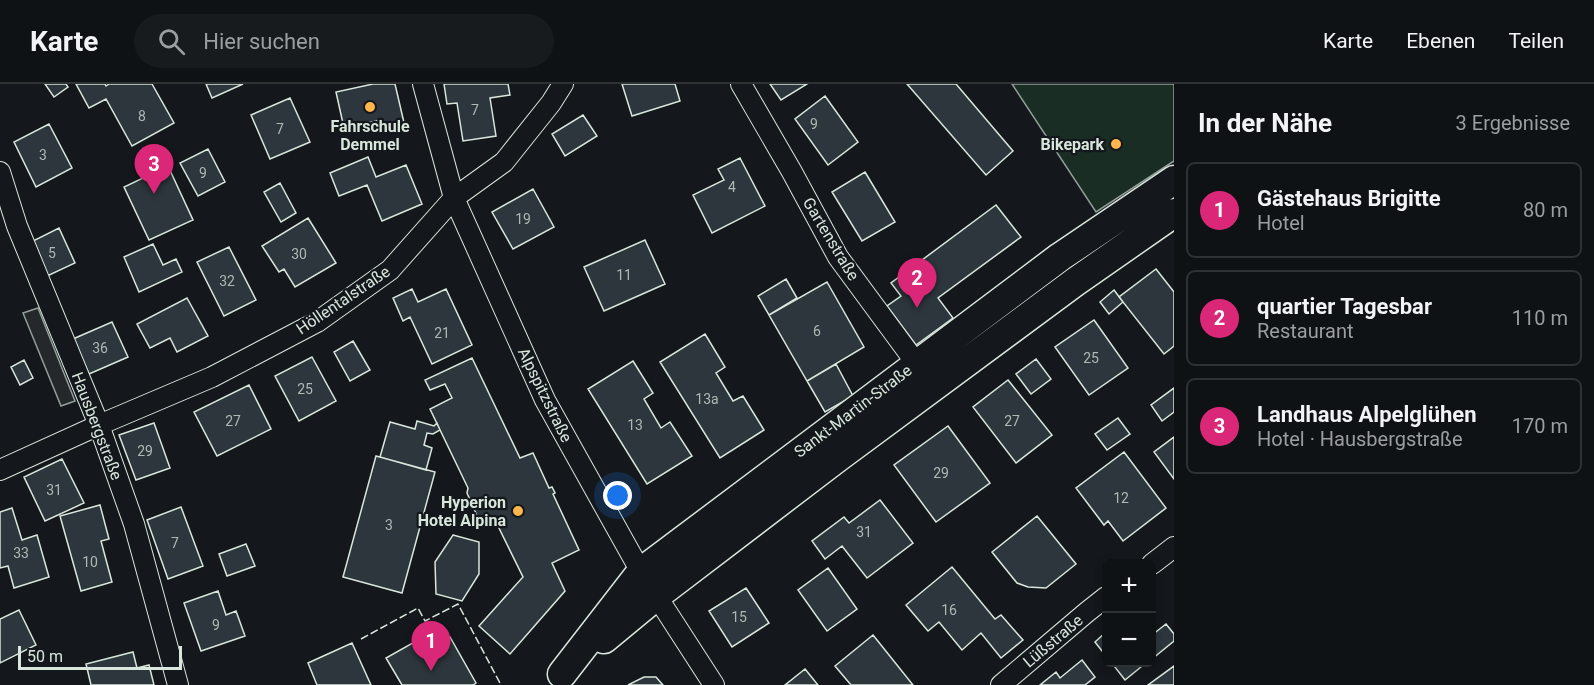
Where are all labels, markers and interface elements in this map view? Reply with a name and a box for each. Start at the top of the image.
search box [134,14,554,68]
text: Karte [30,25,98,58]
icon: search [155,25,188,58]
text: Hier suchen [203,29,320,54]
text: Karte [1323,29,1373,53]
text: Ebenen [1406,29,1475,53]
text: Teilen [1508,29,1564,53]
marker: Fahrschule Demmel [363,100,377,114]
house number: 7 [471,102,479,118]
house number: 8 [138,108,146,124]
text: In der Nähe [1198,108,1332,138]
text: 3 Ergebnisse [1456,111,1570,135]
house number: 9 [810,116,818,132]
place label: Fahrschule Demmel [330,117,410,154]
house number: 7 [276,121,284,137]
place label: Bikepark [1041,135,1104,154]
marker: Bikepark [1109,137,1123,151]
pin: 3 [134,144,174,194]
house number: 3 [39,147,47,163]
house number: 9 [199,165,207,181]
house number: 4 [728,179,736,195]
text: Gästehaus Brigitte [1257,186,1441,211]
street label: Gartenstraße [799,194,863,284]
text: 1 [1214,198,1225,222]
text: 80 m [1523,198,1568,222]
house number: 19 [515,211,531,227]
text: Hotel [1257,211,1305,235]
house number: 5 [48,245,56,261]
house number: 30 [291,246,307,262]
pin: 2 [898,258,936,308]
street label: Höllentalstraße [293,262,393,338]
house number: 11 [616,267,632,283]
house number: 32 [219,273,235,289]
text: quartier Tagesbar [1257,294,1432,319]
text: 2 [1214,306,1225,330]
text: 110 m [1512,306,1568,330]
text: Restaurant [1257,319,1354,343]
house number: 6 [813,323,821,339]
house number: 21 [434,325,450,341]
house number: 36 [92,340,108,356]
street label: Alpspitzstraße [514,345,576,445]
house number: 25 [1083,350,1099,366]
street label: Sankt-Martin-Straße [790,361,916,461]
street label: Hausbergstraße [68,369,126,483]
house number: 25 [297,381,313,397]
house number: 13a [695,391,719,407]
text: Landhaus Alpelglühen [1257,402,1477,427]
house number: 27 [225,413,241,429]
house number: 27 [1004,413,1020,429]
text: 3 [1214,414,1225,438]
text: 170 m [1512,414,1568,438]
house number: 13 [627,417,643,433]
text: Hotel · Hausbergstraße [1257,427,1463,451]
house number: 29 [137,443,153,459]
house number: 29 [933,465,949,481]
your location [603,481,632,510]
house number: 31 [46,482,62,498]
house number: 12 [1113,490,1129,506]
place label: Hyperion Hotel Alpina [418,493,506,530]
marker: Hyperion Hotel Alpina [511,504,525,518]
house number: 3 [385,517,393,533]
house number: 31 [856,524,872,540]
house number: 7 [171,535,179,551]
house number: 33 [13,545,29,561]
house number: 10 [82,554,98,570]
map controls [1102,559,1156,667]
button: + [1102,559,1156,613]
house number: 16 [941,602,957,618]
house number: 15 [731,609,747,625]
street label: Lüßstraße [1019,611,1087,671]
button: − [1102,613,1156,667]
house number: 9 [212,617,220,633]
pin: 1 [412,622,450,671]
scale bar [18,643,182,670]
text: 50 m [27,647,63,666]

